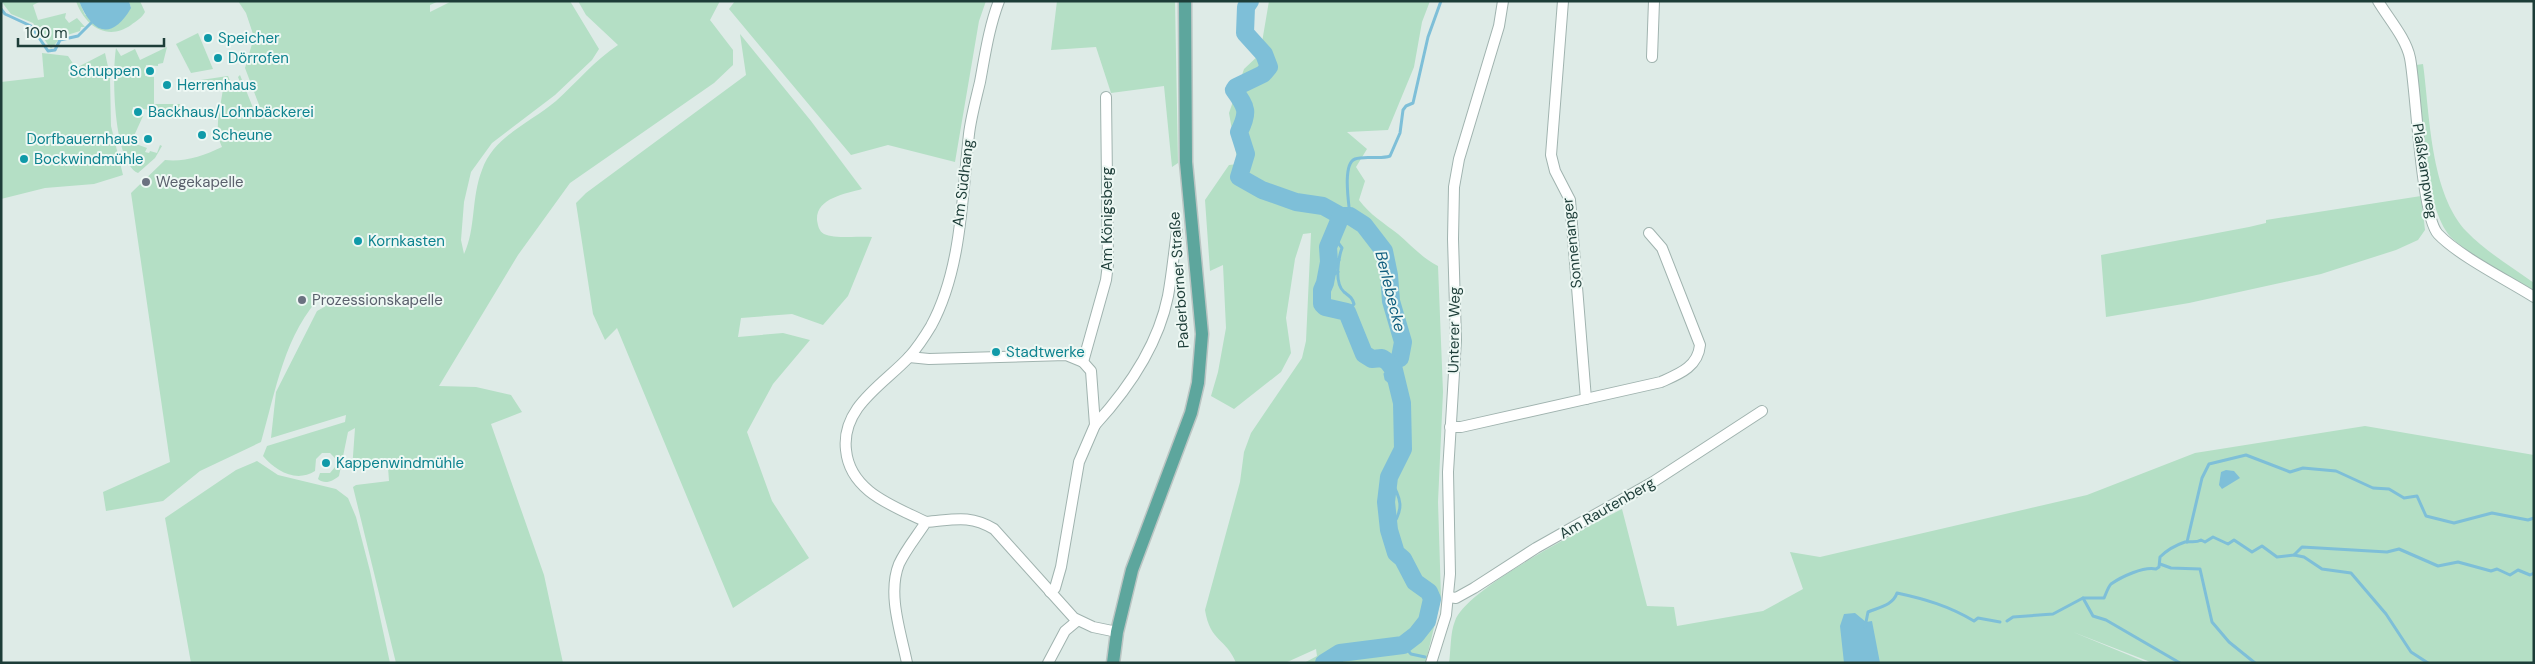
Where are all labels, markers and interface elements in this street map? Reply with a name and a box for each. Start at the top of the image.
scale bar [18,15,164,47]
text: 100 m [25,23,68,43]
place label: Speicher [218,28,280,48]
marker: Speicher [202,32,214,44]
place label: Dörrofen [228,48,289,68]
marker: Dörrofen [212,52,224,64]
place label: Schuppen [70,61,140,81]
marker: Schuppen [144,65,156,77]
place label: Herrenhaus [177,75,257,95]
marker: Herrenhaus [161,79,173,91]
place label: Backhaus/Lohnbäckerei [148,102,314,122]
marker: Backhaus/Lohnbäckerei [132,106,144,118]
street label: Plaßkampweg [2408,122,2442,220]
place label: Scheune [212,125,272,145]
place label: Dorfbauernhaus [26,129,138,149]
marker: Scheune [196,129,208,141]
marker: Dorfbauernhaus [142,133,154,145]
street label: Am Südhang [948,138,978,228]
place label: Bockwindmühle [34,149,144,169]
marker: Bockwindmühle [18,153,30,165]
street label: Am Königsberg [1097,167,1117,271]
place label: Wegekapelle [156,172,244,192]
marker: Wegekapelle [140,176,152,188]
street label: Sonnenanger [1557,196,1587,289]
street label: Paderborner Straße [1164,211,1194,349]
place label: Kornkasten [368,231,445,251]
marker: Kornkasten [352,235,364,247]
water label: Berlebecke [1370,249,1411,334]
street label: Unterer Weg [1443,287,1465,373]
place label: Prozessionskapelle [312,290,443,310]
marker: Prozessionskapelle [296,294,308,306]
place label: Stadtwerke [1006,342,1085,362]
marker: Stadtwerke [990,346,1002,358]
place label: Kappenwindmühle [336,453,464,473]
marker: Kappenwindmühle [320,457,332,469]
street label: Am Rautenberg [1556,473,1658,543]

